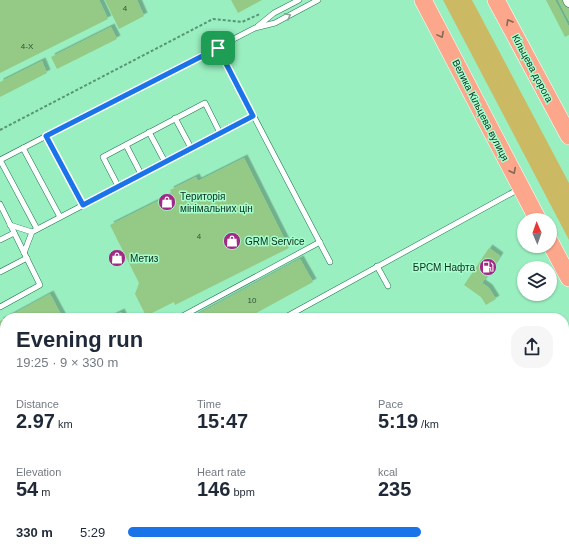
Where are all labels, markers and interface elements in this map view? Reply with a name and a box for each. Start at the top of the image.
house number: 4 [123,4,128,13]
one-way arrow [283,14,291,21]
one-way arrow [506,19,513,26]
one-way arrow [437,30,444,38]
pin [201,31,235,65]
street label: Кільцева дорога [510,32,555,104]
icon: arrive [207,37,229,59]
house number: 4-Х [21,42,34,51]
street label: Велика Кільцева вулиця [450,58,511,163]
one-way arrow [508,167,515,174]
place label: Територія мінімальних цін [180,191,253,214]
shop icon: Територія мінімальних цін [157,192,177,212]
north arrow [517,213,557,253]
map controls [517,213,557,301]
shop icon: GRM Service [222,231,242,251]
house number: 4 [197,232,202,241]
place label: GRM Service [245,236,305,247]
shop icon: Метиз [107,248,127,268]
place label: Метиз [130,253,159,264]
fuel station icon: БРСМ Нафта [478,257,498,277]
button: layers [517,261,557,301]
place label: БРСМ Нафта [413,262,475,273]
house number: 10 [248,296,257,305]
button: share [511,326,553,368]
text: Evening run [16,327,143,352]
text: 19:25 · 9 × 330 m [16,355,118,370]
text: Distance [16,398,59,410]
text: Time [197,398,221,410]
text: Pace [378,398,403,410]
text: 2.97 [16,410,55,432]
text: 15:47 [197,410,248,432]
text: 5:19 [378,410,418,432]
text: km [55,418,73,430]
text: /km [418,418,439,430]
text: Elevation [16,466,61,478]
text: Heart rate [197,466,246,478]
text: kcal [378,466,398,478]
text: 54 [16,478,38,500]
text: 146 [197,478,230,500]
text: 235 [378,478,411,500]
text: m [38,486,50,498]
text: bpm [230,486,255,498]
text: 330 m [16,525,53,540]
text: 5:29 [80,525,105,540]

